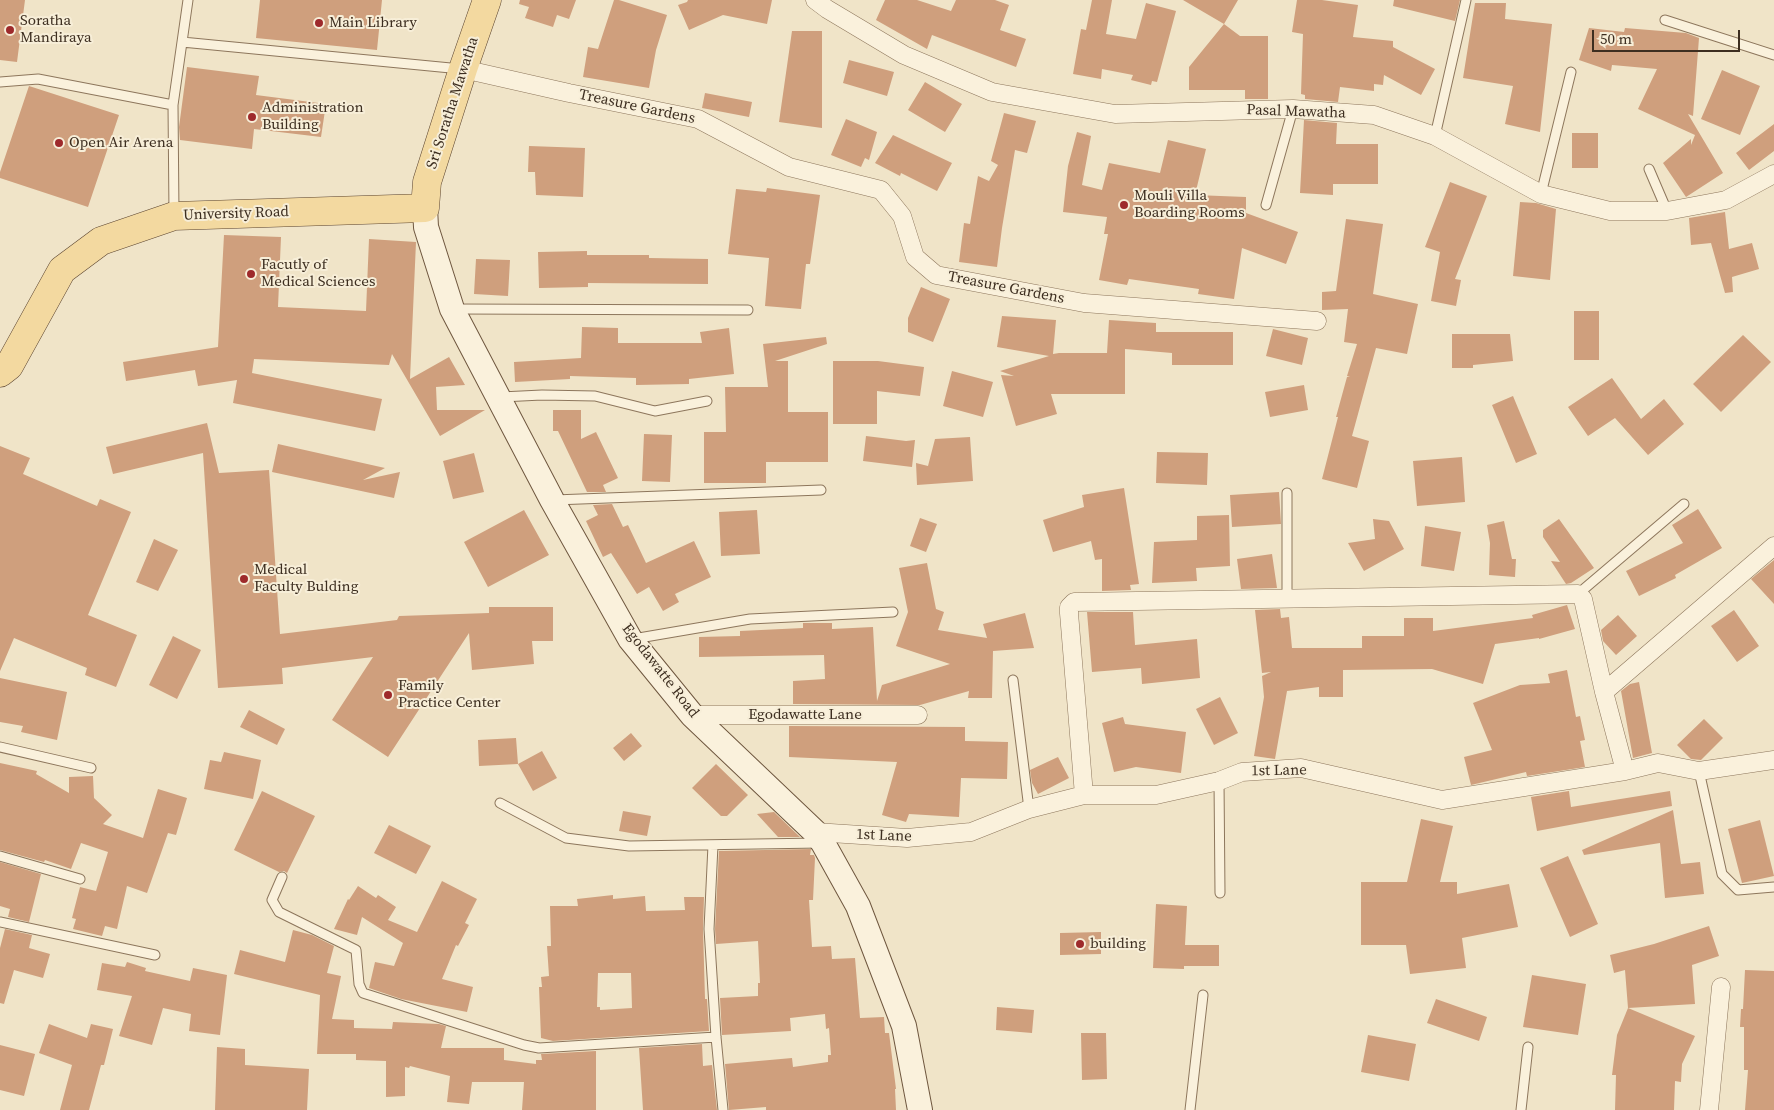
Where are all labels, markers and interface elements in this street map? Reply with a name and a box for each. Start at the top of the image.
place label: Soratha Mandiraya [20,12,92,47]
place label: Main Library [329,14,417,32]
marker: Main Library [313,17,325,29]
scale bar [1594,20,1742,52]
marker: Soratha Mandiraya [4,24,16,36]
text: 50 m [1600,28,1632,49]
street label: Sri Soratha Mawatha [423,35,483,171]
street label: Treasure Gardens [577,86,697,128]
place label: Administration Building [262,99,364,134]
street label: Pasal Mawatha [1246,101,1346,123]
marker: Administration Building [246,111,258,123]
place label: Open Air Arena [69,134,173,152]
marker: Open Air Arena [53,137,65,149]
place label: Mouli Villa Boarding Rooms [1134,187,1245,222]
marker: Mouli Villa Boarding Rooms [1118,199,1130,211]
street label: University Road [183,203,289,225]
place label: Facutly of Medical Sciences [261,256,375,291]
marker: Facutly of Medical Sciences [245,268,257,280]
street label: Treasure Gardens [946,268,1066,308]
place label: Medical Faculty Bulding [254,561,358,596]
marker: Medical Faculty Bulding [238,573,250,585]
street label: Egodawatte Road [618,620,702,722]
place label: Family Practice Center [398,677,501,712]
marker: Family Practice Center [382,689,394,701]
street label: Egodawatte Lane [748,706,862,724]
street label: 1st Lane [1251,762,1307,780]
street label: 1st Lane [856,826,912,846]
place label: building [1090,935,1146,953]
marker: building [1074,938,1086,950]

